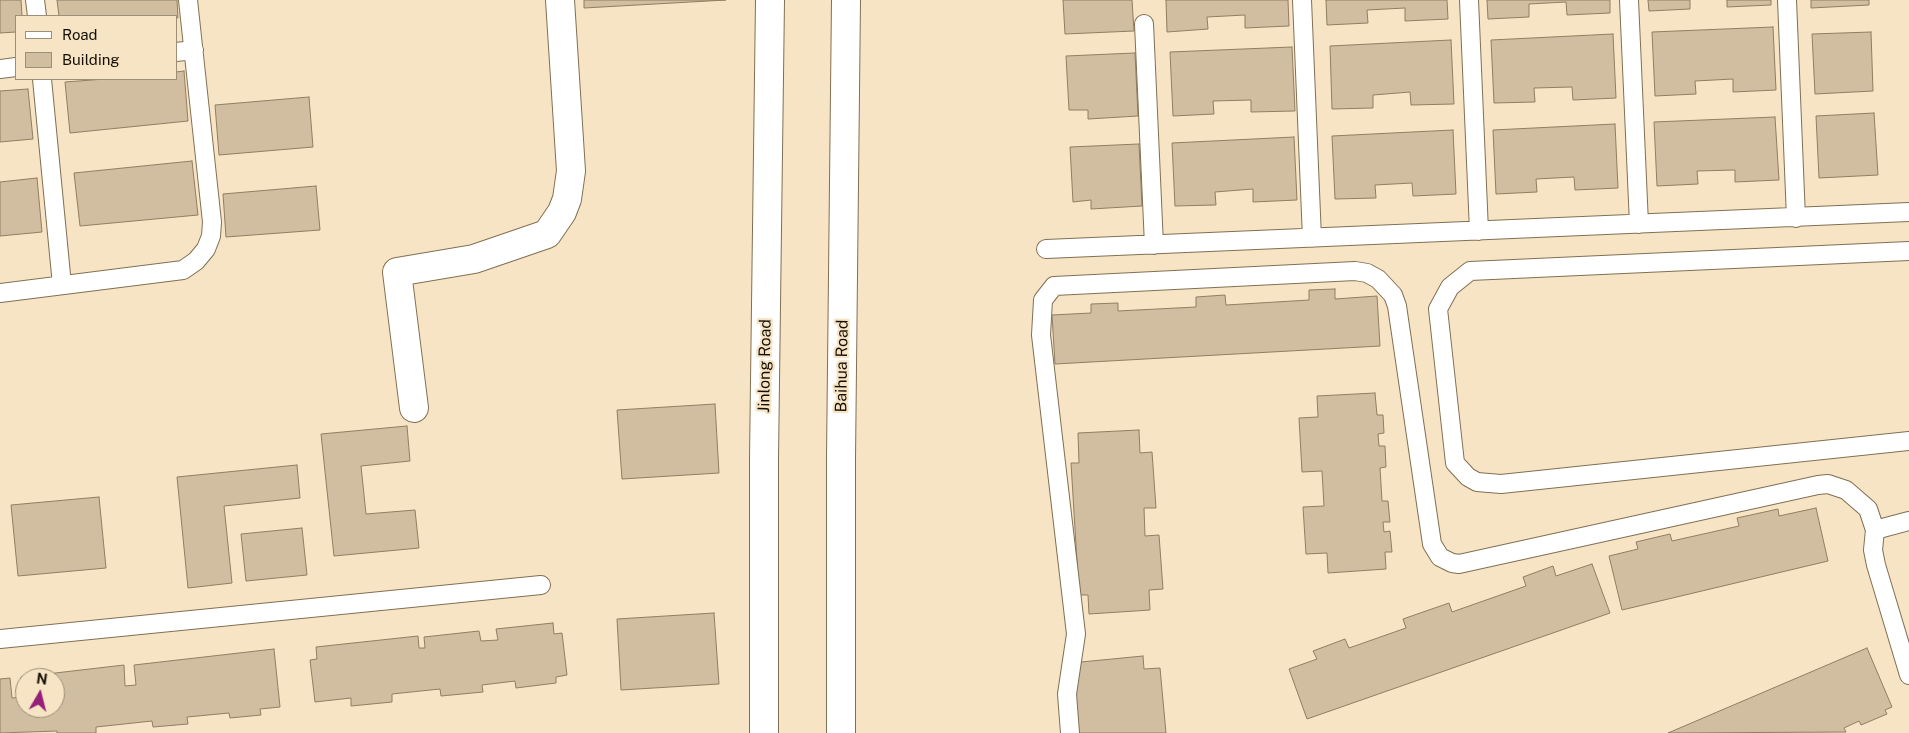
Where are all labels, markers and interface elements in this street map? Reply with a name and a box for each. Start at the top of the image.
legend [15,15,178,80]
text: Road [62,26,98,43]
text: Building [62,51,120,68]
street label: Jinlong Road [755,319,775,413]
street label: Baihua Road [832,319,852,413]
north arrow [15,668,65,718]
text: N [35,670,48,688]

